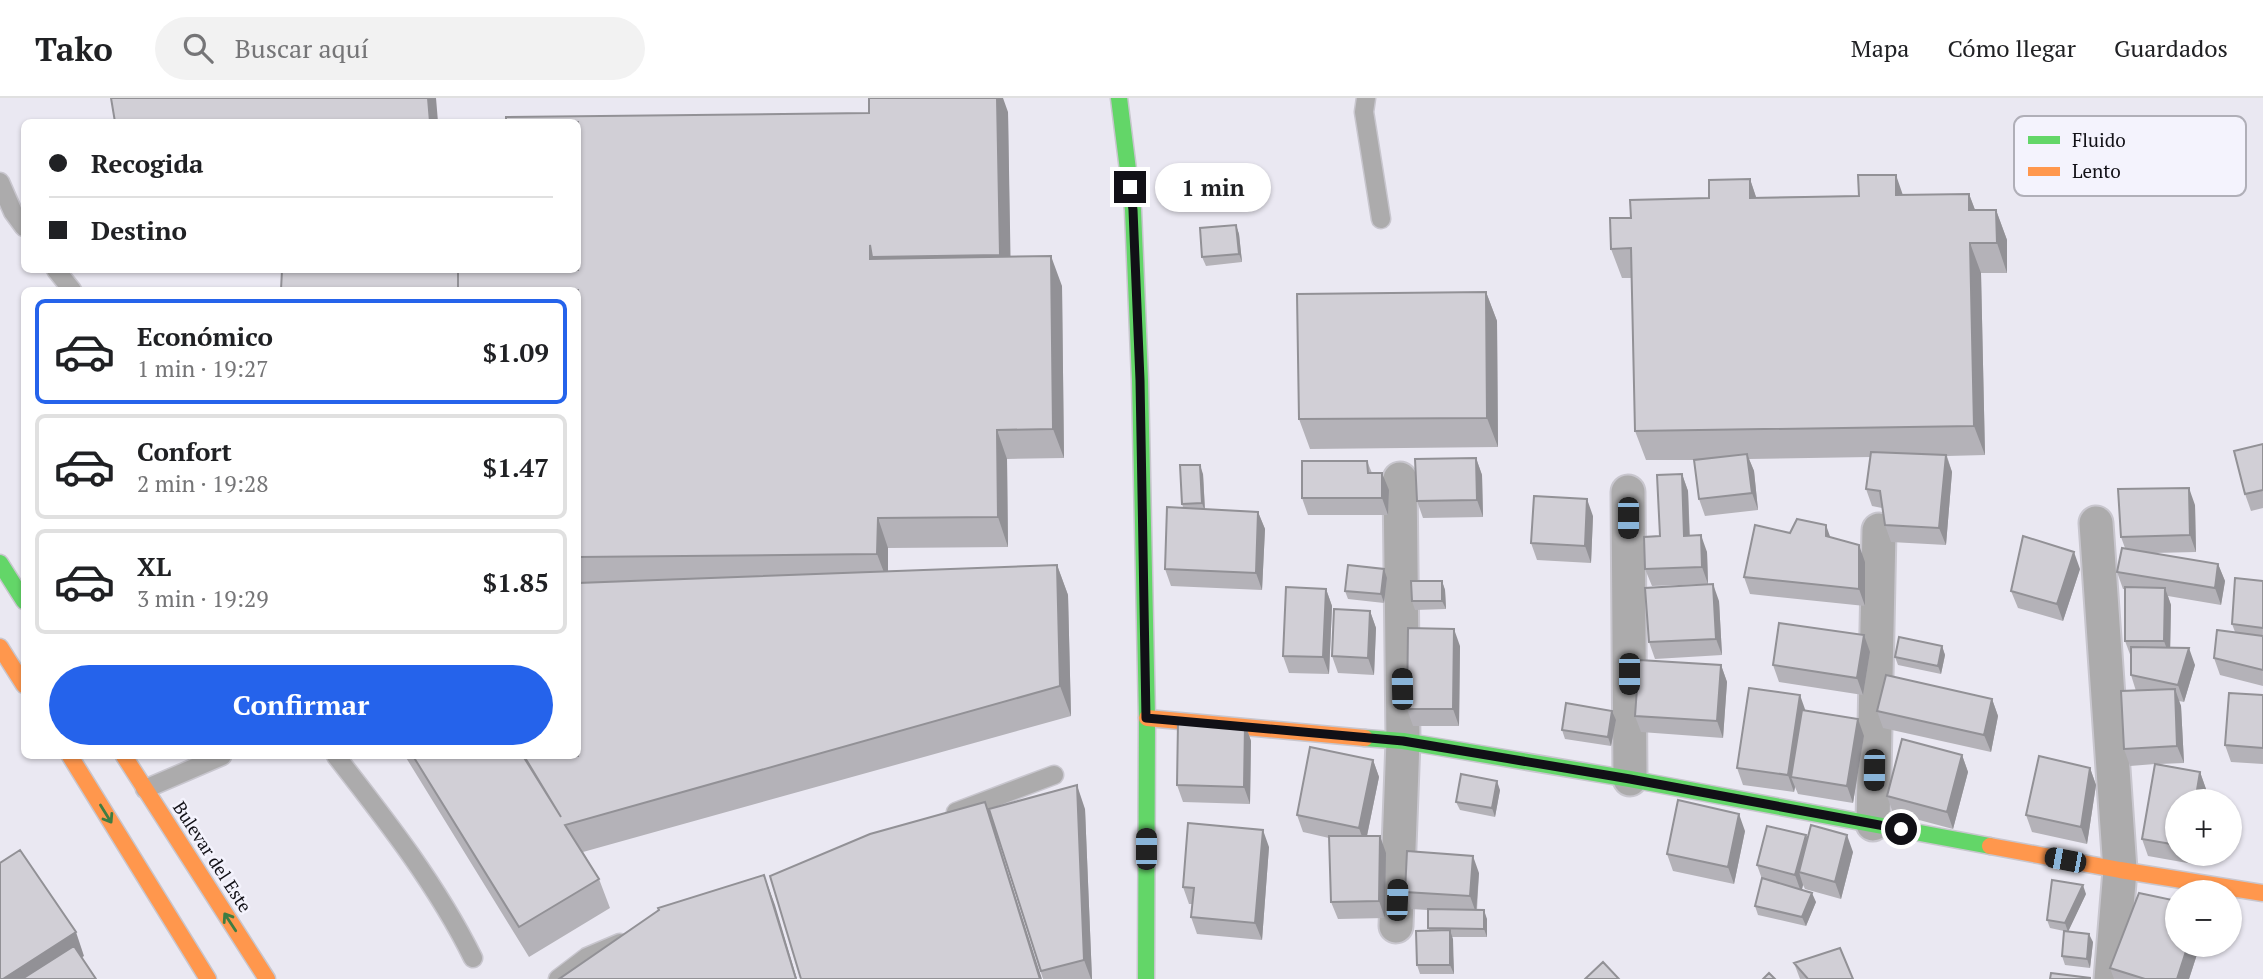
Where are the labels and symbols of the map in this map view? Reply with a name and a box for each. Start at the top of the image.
legend [2014,116,2246,196]
text: Fluido [2072,127,2126,152]
text: Lento [2072,158,2121,183]
callout: 1 min [1154,162,1270,212]
route end [1114,171,1146,203]
car [1618,497,1639,539]
car [1619,653,1640,695]
car [1392,668,1413,710]
car [1864,749,1885,791]
street label: Bulevar del Este [168,796,258,917]
one-way arrow [99,804,113,824]
route start [1885,813,1917,845]
car [1136,828,1157,870]
car [2043,846,2088,874]
car [1386,879,1409,921]
one-way arrow [223,912,237,932]

